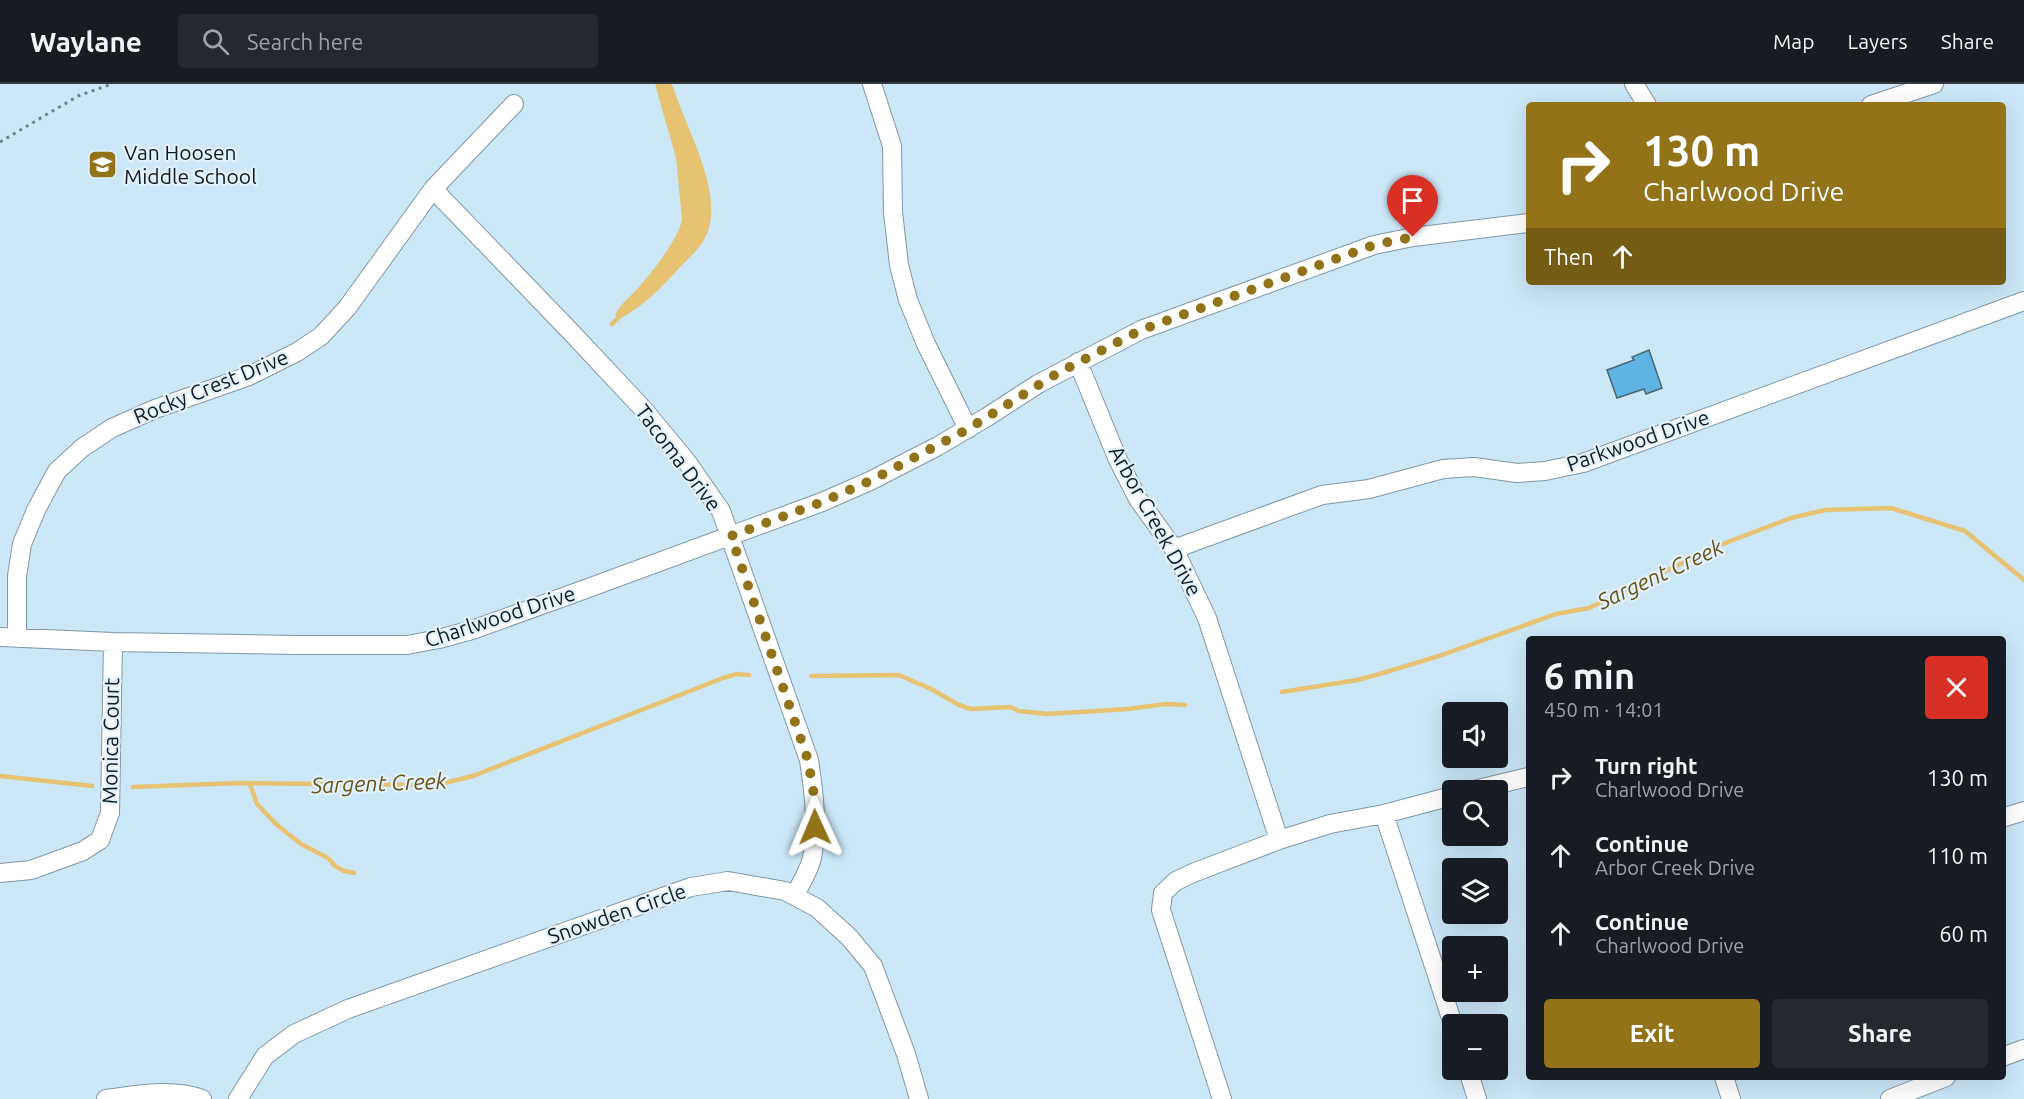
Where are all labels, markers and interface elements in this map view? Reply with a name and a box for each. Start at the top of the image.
search box [178,14,598,68]
icon: search [199,25,232,58]
text: Waylane [30,26,142,57]
text: Search here [247,29,363,54]
text: Map [1773,29,1814,53]
text: Layers [1847,29,1908,53]
text: Share [1941,29,1994,53]
icon: right [1544,126,1622,204]
text: 130 m [1643,127,1760,174]
place label: Van Hoosen Middle School [124,140,257,188]
school or university icon: Van Hoosen Middle School [87,149,119,181]
pin [1387,175,1438,237]
text: Charlwood Drive [1643,176,1844,206]
icon: arrive [1396,184,1429,217]
icon: ahead [1606,240,1639,273]
text: Then [1544,244,1594,269]
street label: Rocky Crest Drive [130,344,292,428]
street label: Tacoma Drive [631,399,727,515]
street label: Parkwood Drive [1563,404,1712,476]
street label: Arbor Creek Drive [1105,441,1207,600]
water label: Sargent Creek [1592,533,1727,614]
street label: Charlwood Drive [421,580,578,652]
text: 6 min [1544,655,1635,696]
button: close [1925,656,1988,719]
street label: Monica Court [97,678,123,804]
text: 450 m · 14:01 [1544,698,1664,721]
map controls [1442,702,1508,1080]
button: sound [1442,702,1508,768]
text: Turn right [1595,753,1697,778]
icon: right [1544,761,1577,794]
text: 130 m [1927,765,1988,790]
water label: Sargent Creek [310,768,448,797]
text: Charlwood Drive [1595,778,1744,801]
button: search [1442,780,1508,846]
position arrow [783,795,847,859]
text: Continue [1595,831,1689,856]
icon: ahead [1544,839,1577,872]
text: 110 m [1927,843,1988,868]
text: Arbor Creek Drive [1595,856,1755,879]
button: layers [1442,858,1508,924]
street label: Snowden Circle [544,878,689,948]
text: Continue [1595,909,1689,934]
icon: ahead [1544,917,1577,950]
text: 60 m [1939,921,1988,946]
text: Charlwood Drive [1595,934,1744,957]
button: + [1442,936,1508,1002]
button: Exit [1544,999,1760,1068]
button: Share [1772,999,1988,1068]
button: − [1442,1014,1508,1080]

